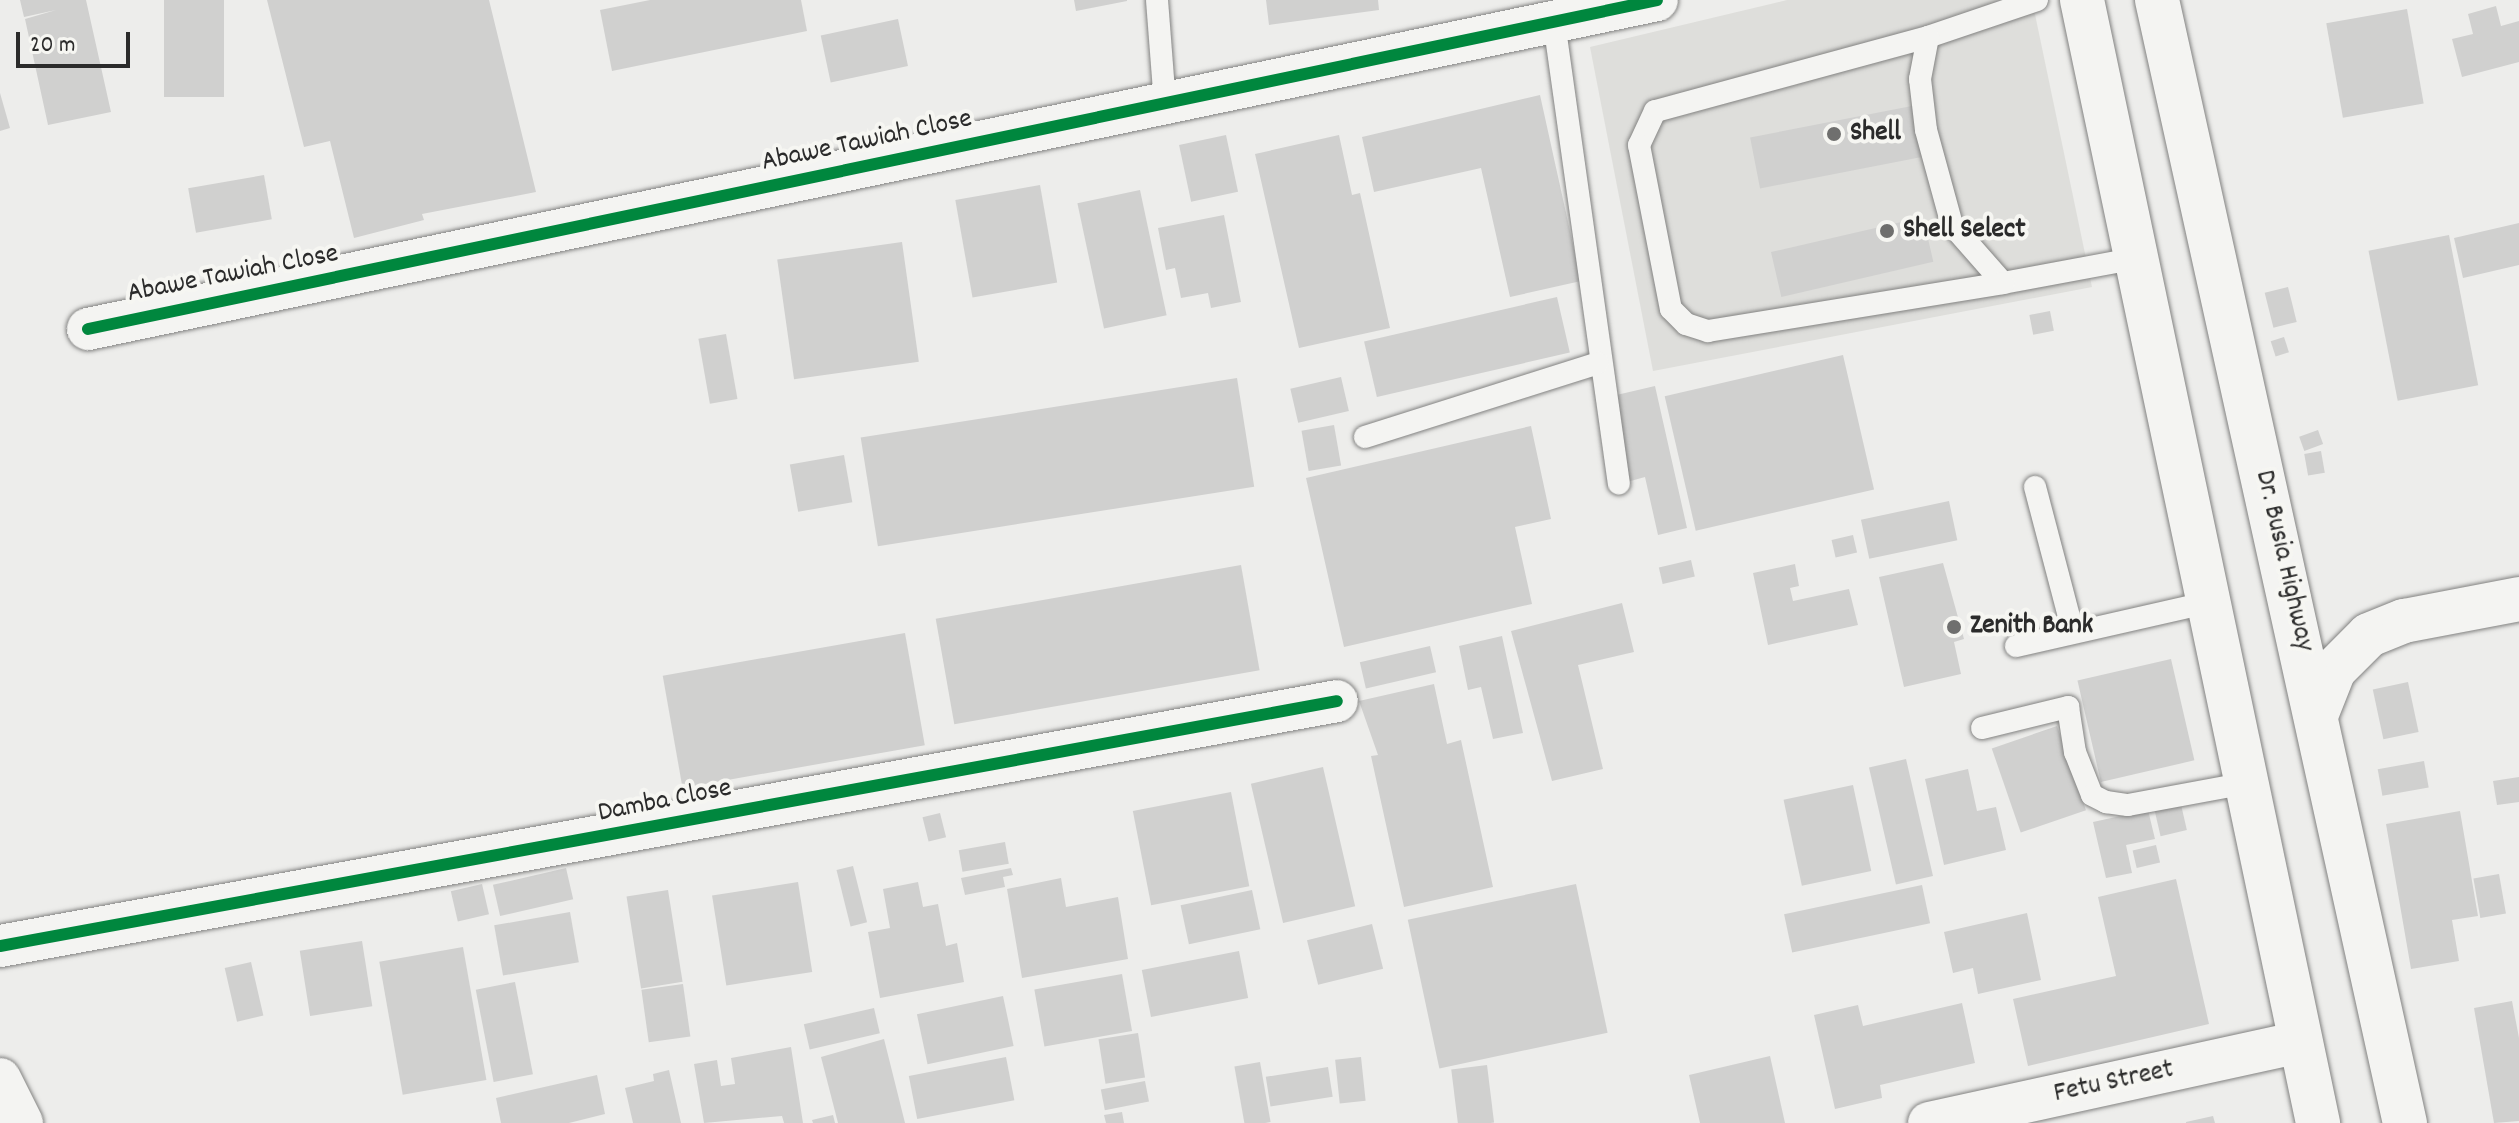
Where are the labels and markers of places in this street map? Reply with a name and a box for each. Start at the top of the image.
place label: Shell [1850,117,1901,151]
marker: Shell [1825,125,1843,143]
place label: Shell Select [1903,214,2025,248]
marker: Shell Select [1878,222,1896,240]
place label: Zenith Bank [1970,610,2093,644]
marker: Zenith Bank [1945,618,1963,636]

